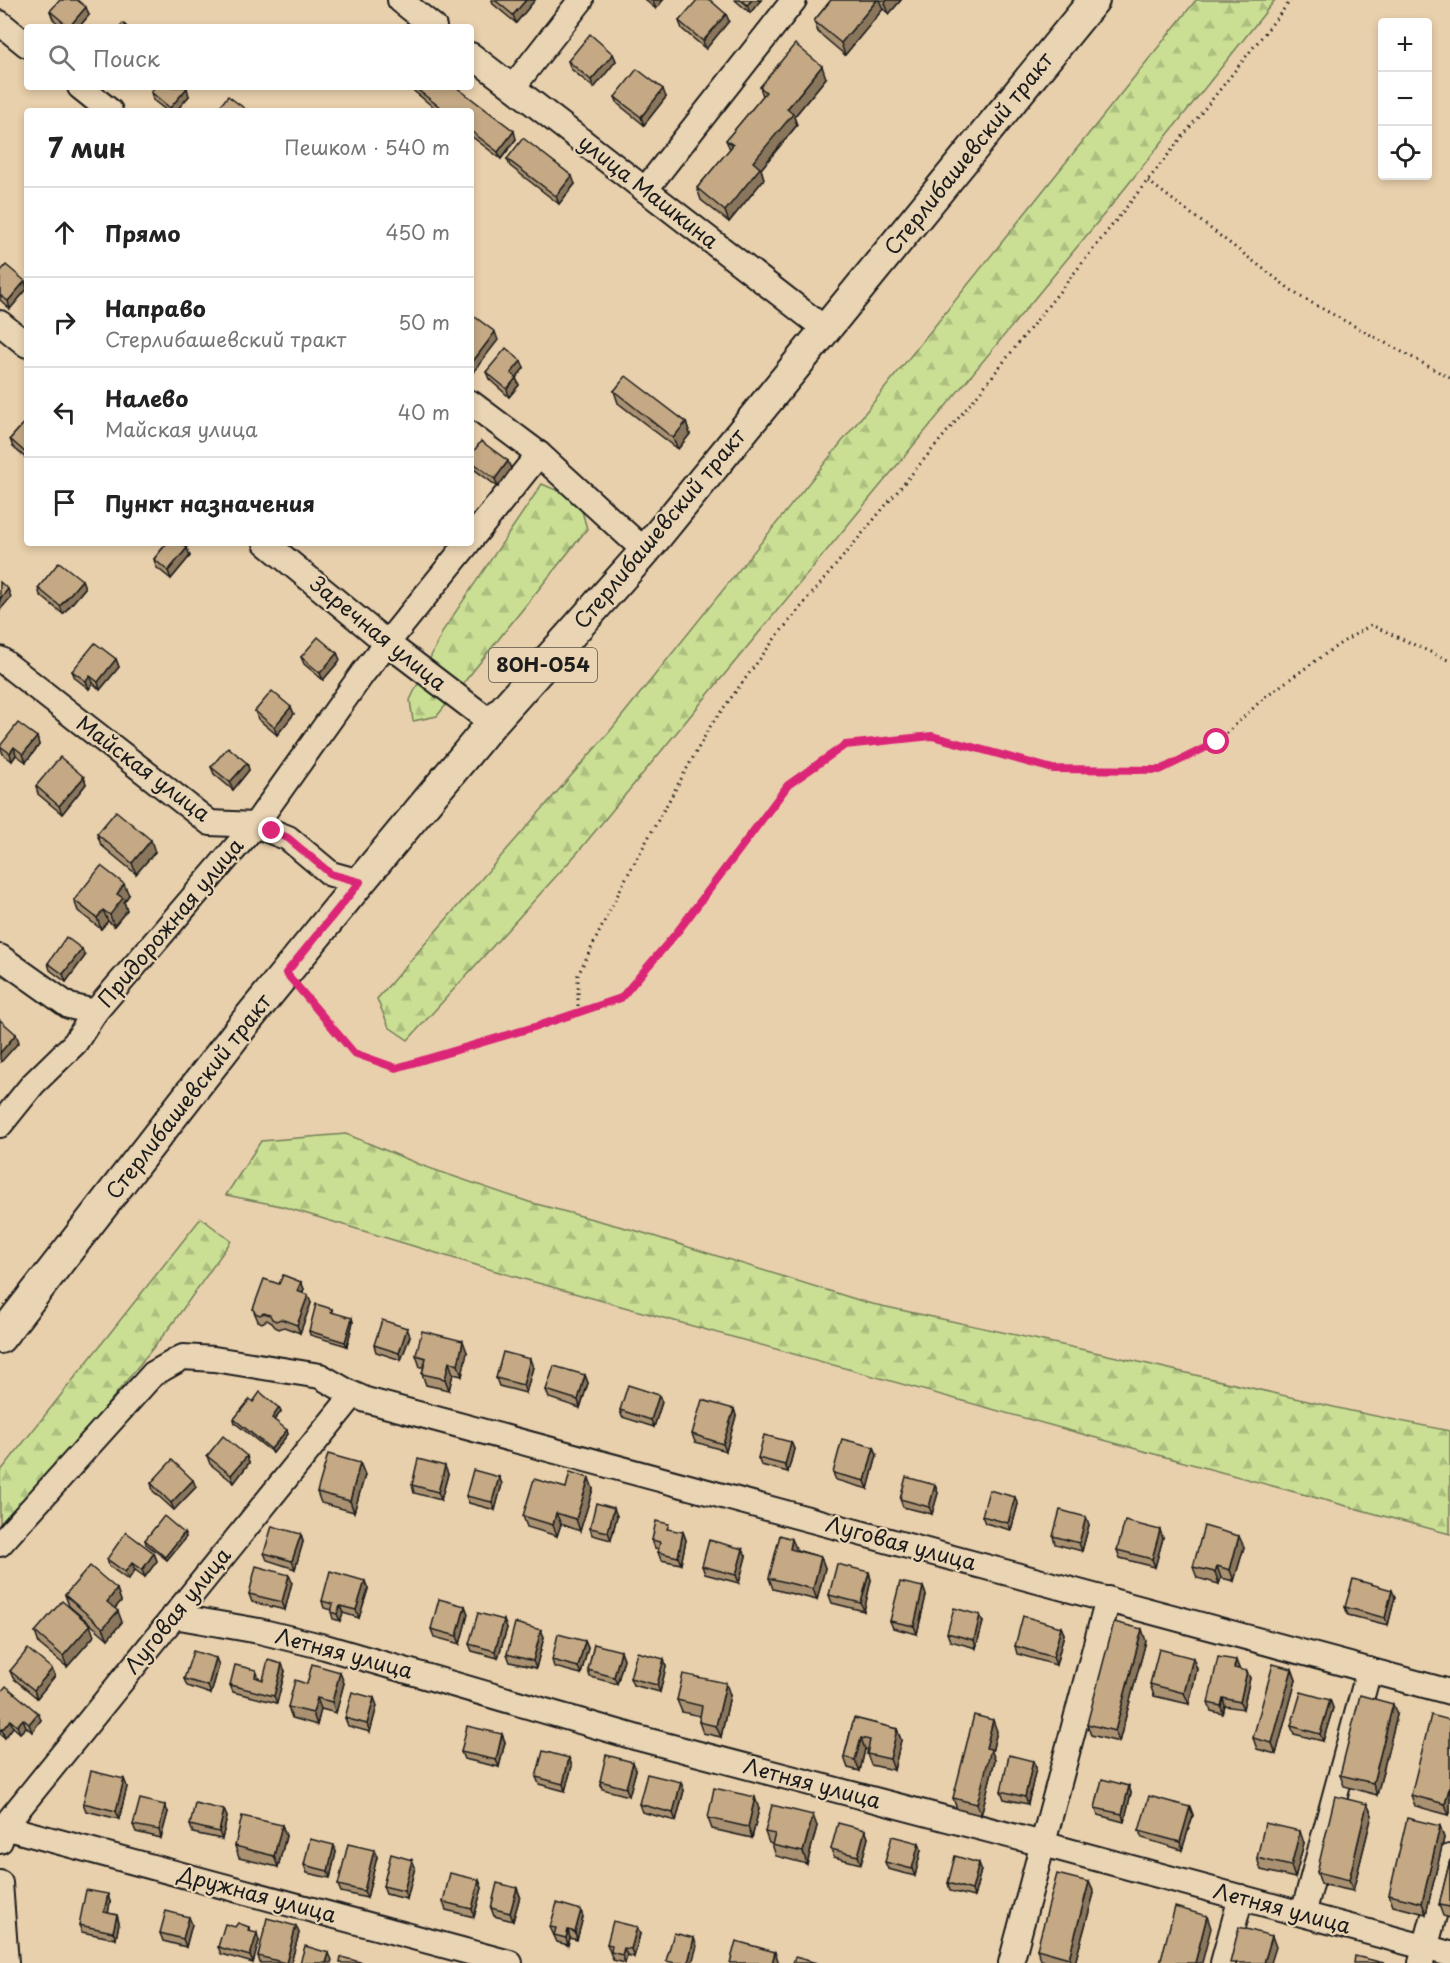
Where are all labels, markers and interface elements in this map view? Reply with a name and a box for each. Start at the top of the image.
map controls [1378,18,1432,180]
button: + [1378,18,1432,72]
search box [24,24,474,90]
icon: search [45,41,78,74]
text: Поиск [93,41,160,74]
street label: Стерлибашевский тракт [875,43,1060,261]
button: − [1378,72,1432,126]
street label: улица Машкина [572,125,727,256]
button: locate [1378,126,1432,180]
text: 7 мин [48,128,126,167]
text: Пешком · 540 m [284,132,450,162]
icon: ahead [48,216,81,249]
text: Прямо [105,216,180,249]
text: 450 m [385,217,450,247]
text: Направо [105,291,206,324]
icon: right [48,306,81,339]
text: 50 m [398,307,450,337]
text: Стерлибашевский тракт [105,324,346,354]
text: Налево [105,381,188,414]
icon: left [48,396,81,429]
text: 40 m [398,397,450,427]
text: Майская улица [105,414,258,444]
street label: Стерлибашевский тракт [565,420,753,635]
icon: arrive [48,486,81,519]
text: Пункт назначения [105,486,315,519]
street label: Заречная улица [304,567,455,698]
road number: 80Н-054 [489,648,597,682]
street label: Майская улица [71,706,218,829]
route start [1203,728,1229,754]
route end [258,817,284,843]
street label: Придорожная улица [89,829,251,1013]
street label: Стерлибашевский тракт [97,985,279,1205]
street label: Луговая улица [823,1507,981,1578]
street label: Луговая улица [115,1539,238,1680]
street label: Летняя улица [272,1618,418,1686]
street label: Летняя улица [740,1748,886,1816]
street label: Дружная улица [174,1856,341,1930]
street label: Летняя улица [1210,1873,1356,1941]

